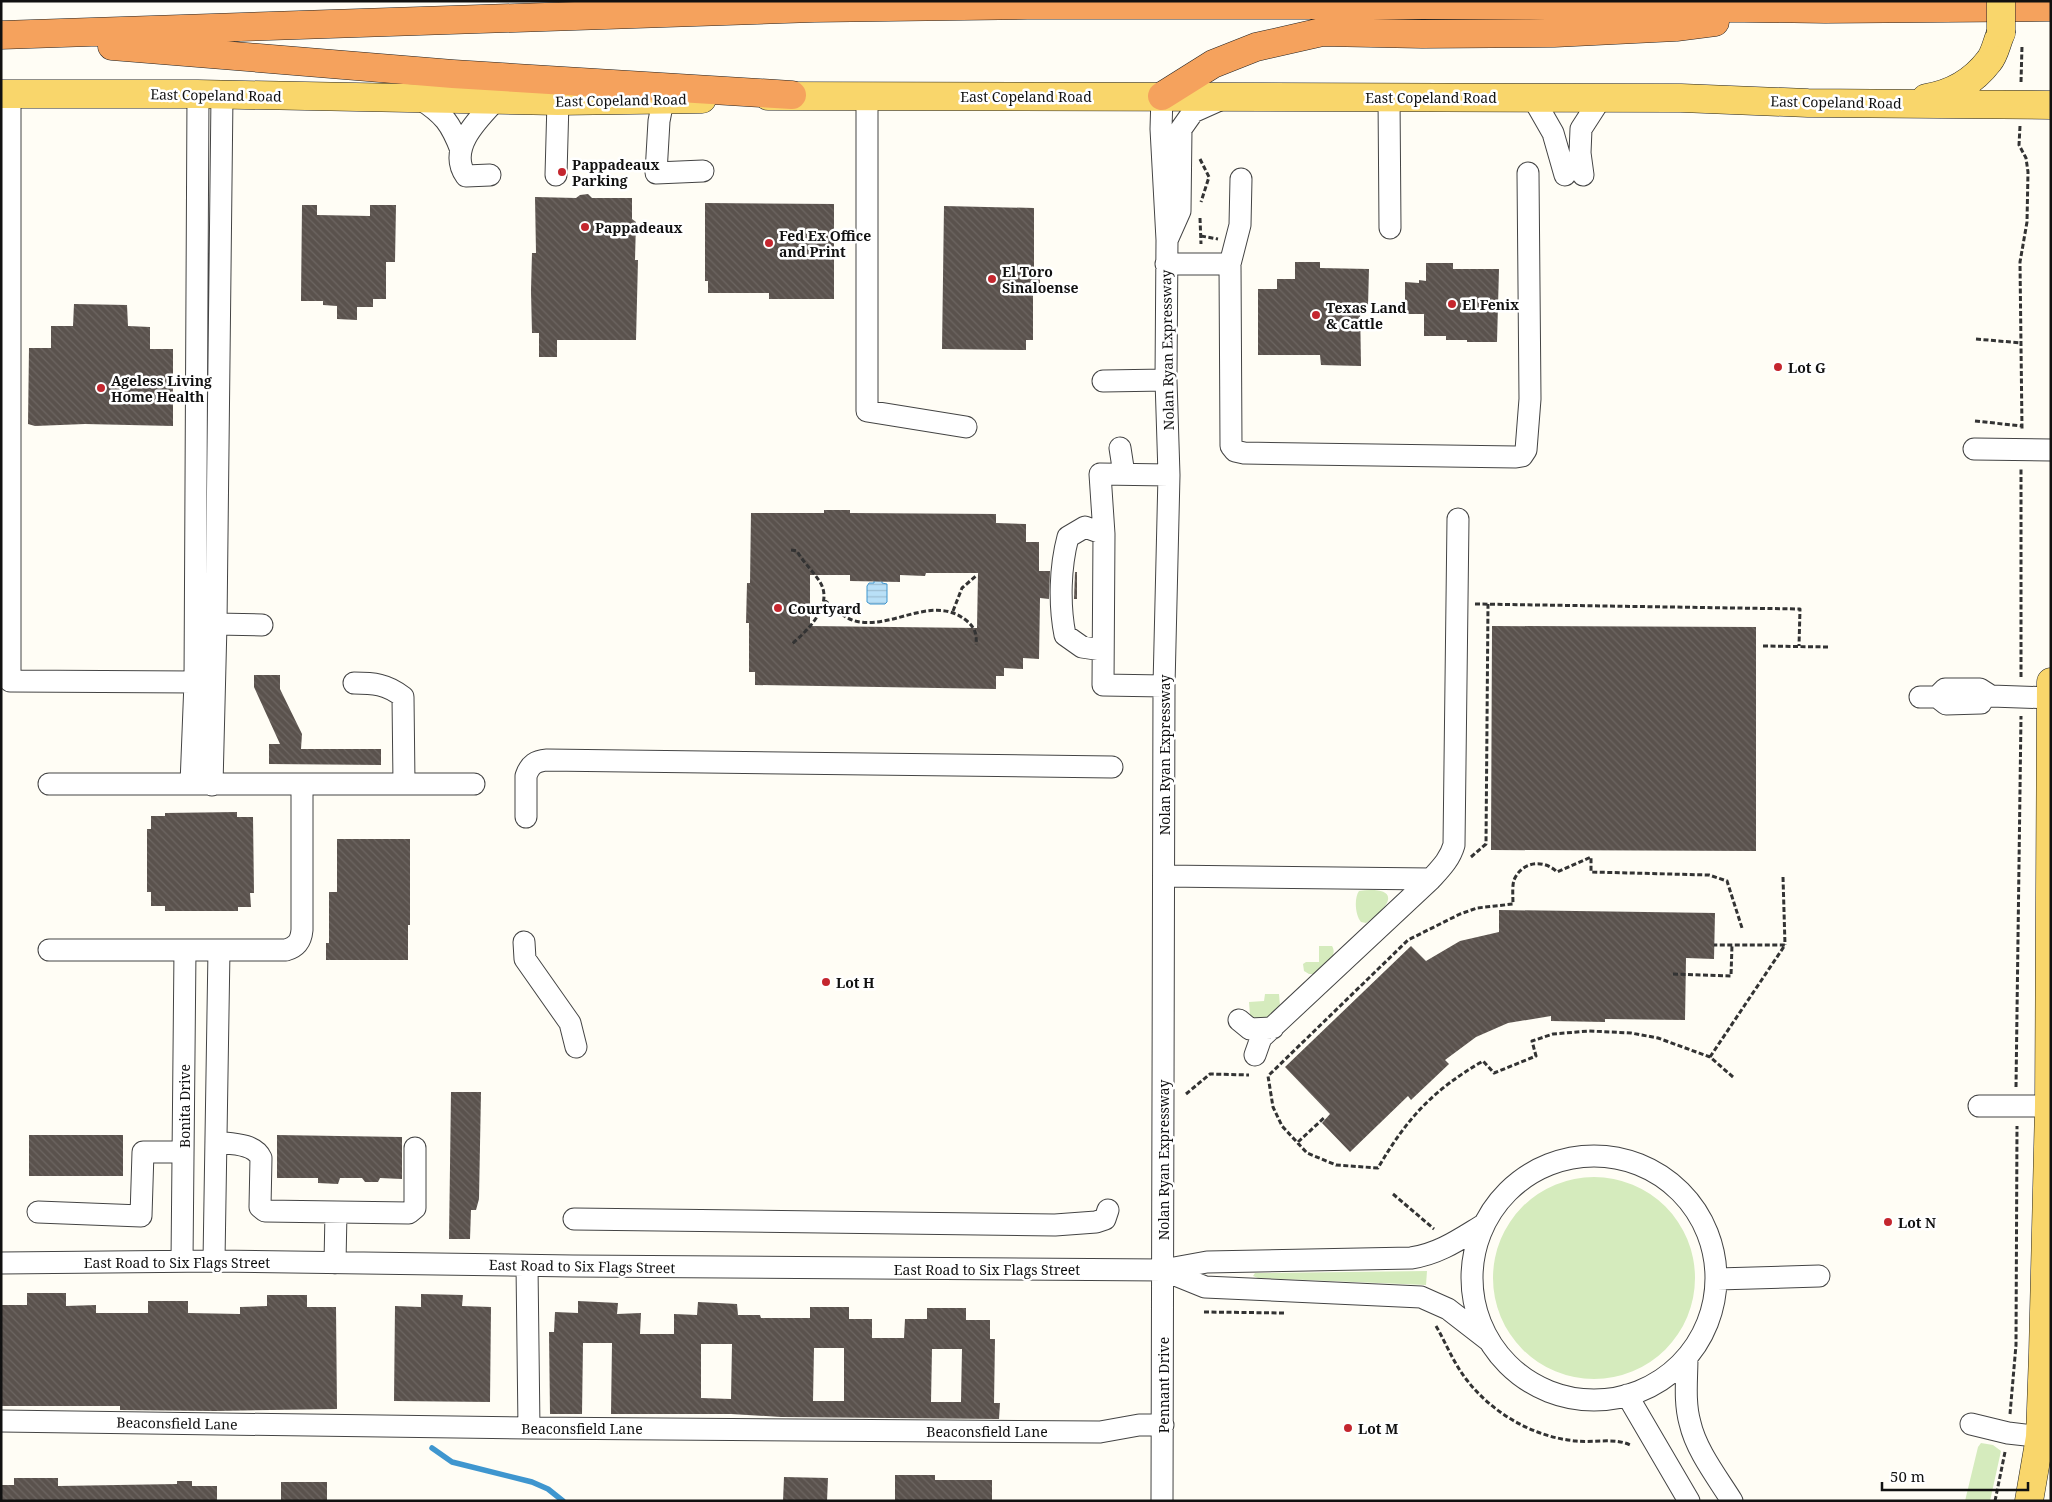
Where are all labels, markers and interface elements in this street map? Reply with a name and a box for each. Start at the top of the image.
street label: East Copeland Road [150,84,282,106]
street label: East Copeland Road [960,87,1092,106]
street label: East Copeland Road [1365,88,1497,107]
street label: East Copeland Road [555,89,687,111]
street label: East Copeland Road [1770,91,1902,113]
place label: Pappadeaux Parking [572,155,660,190]
marker: Pappadeaux Parking [556,166,568,178]
place label: Pappadeaux [595,218,683,237]
marker: Pappadeaux [579,221,591,233]
place label: Fed Ex Office and Print [779,226,871,261]
marker: Fed Ex Office and Print [763,237,775,249]
place label: El Toro Sinaloense [1002,262,1078,297]
street label: Nolan Ryan Expressway [1156,269,1178,431]
marker: El Toro Sinaloense [986,273,998,285]
place label: El Fenix [1462,295,1519,314]
place label: Texas Land & Cattle [1326,298,1406,333]
marker: El Fenix [1446,298,1458,310]
marker: Texas Land & Cattle [1310,309,1322,321]
place label: Lot G [1788,358,1826,377]
marker: Lot G [1772,361,1784,373]
place label: Ageless Living Home Health [111,371,212,406]
marker: Ageless Living Home Health [95,382,107,394]
place label: Courtyard [788,599,861,618]
marker: Courtyard [772,602,784,614]
street label: Nolan Ryan Expressway [1155,675,1174,835]
place label: Lot H [836,973,875,992]
marker: Lot H [820,976,832,988]
street label: Bonita Drive [175,1064,194,1148]
street label: Nolan Ryan Expressway [1154,1080,1173,1240]
place label: Lot N [1898,1213,1936,1232]
marker: Lot N [1882,1216,1894,1228]
street label: East Road to Six Flags Street [84,1253,270,1272]
street label: East Road to Six Flags Street [489,1255,675,1277]
street label: East Road to Six Flags Street [894,1260,1080,1279]
street label: Pennant Drive [1154,1337,1173,1433]
street label: Beaconsfield Lane [116,1412,238,1434]
street label: Beaconsfield Lane [521,1419,643,1438]
place label: Lot M [1358,1419,1398,1438]
street label: Beaconsfield Lane [926,1422,1048,1441]
marker: Lot M [1342,1422,1354,1434]
scale bar [1882,1460,2028,1492]
text: 50 m [1890,1466,1925,1486]

